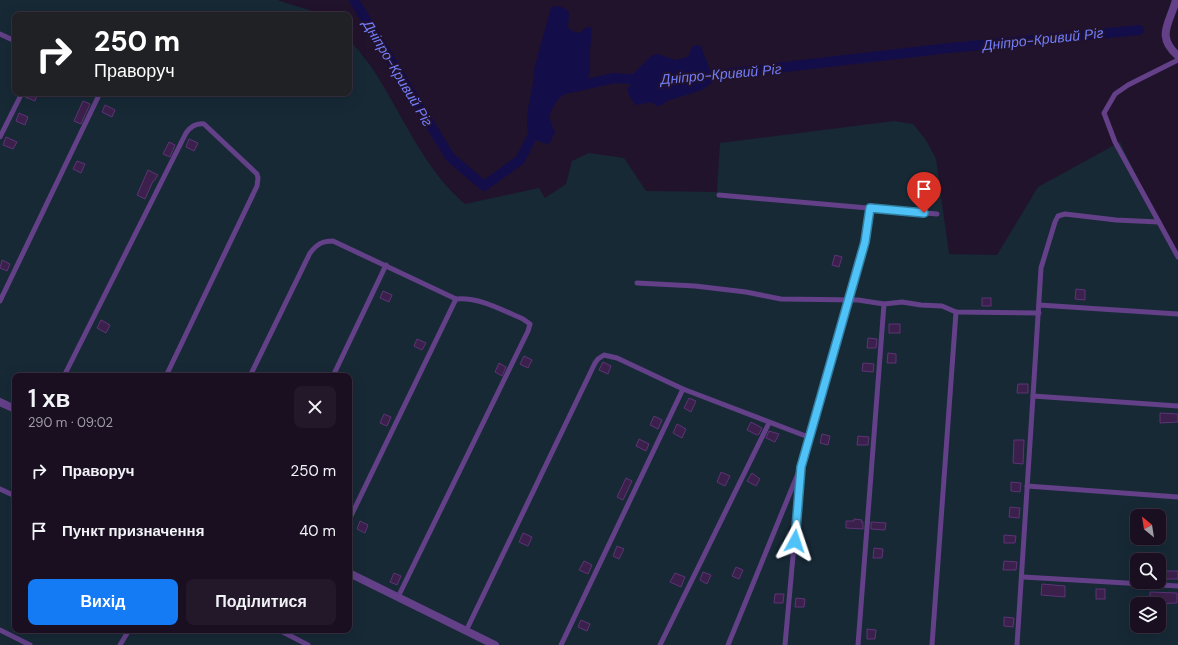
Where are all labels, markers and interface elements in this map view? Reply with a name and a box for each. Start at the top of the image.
water label: Дніпро-Кривий Ріг [358,15,437,130]
text: 250 m [94,23,180,60]
water label: Дніпро-Кривий Ріг [980,24,1104,54]
icon: right [28,28,80,80]
text: Праворуч [94,59,175,83]
water label: Дніпро-Кривий Ріг [658,60,782,88]
pin [907,172,941,213]
icon: arrive [913,178,935,200]
text: 1 хв [28,383,70,414]
button: close [294,386,336,428]
text: 290 m · 09:02 [28,414,113,431]
icon: right [28,460,50,482]
text: Праворуч [62,461,135,481]
text: 250 m [291,461,336,481]
north arrow [1130,509,1166,545]
map controls [1130,509,1166,633]
icon: arrive [28,520,50,542]
position arrow [774,520,816,562]
text: Пункт призначення [62,521,204,541]
text: 40 m [299,521,336,541]
button: search [1130,553,1166,589]
button: Вихід [28,579,178,625]
button: Поділитися [186,579,336,625]
button: layers [1130,597,1166,633]

